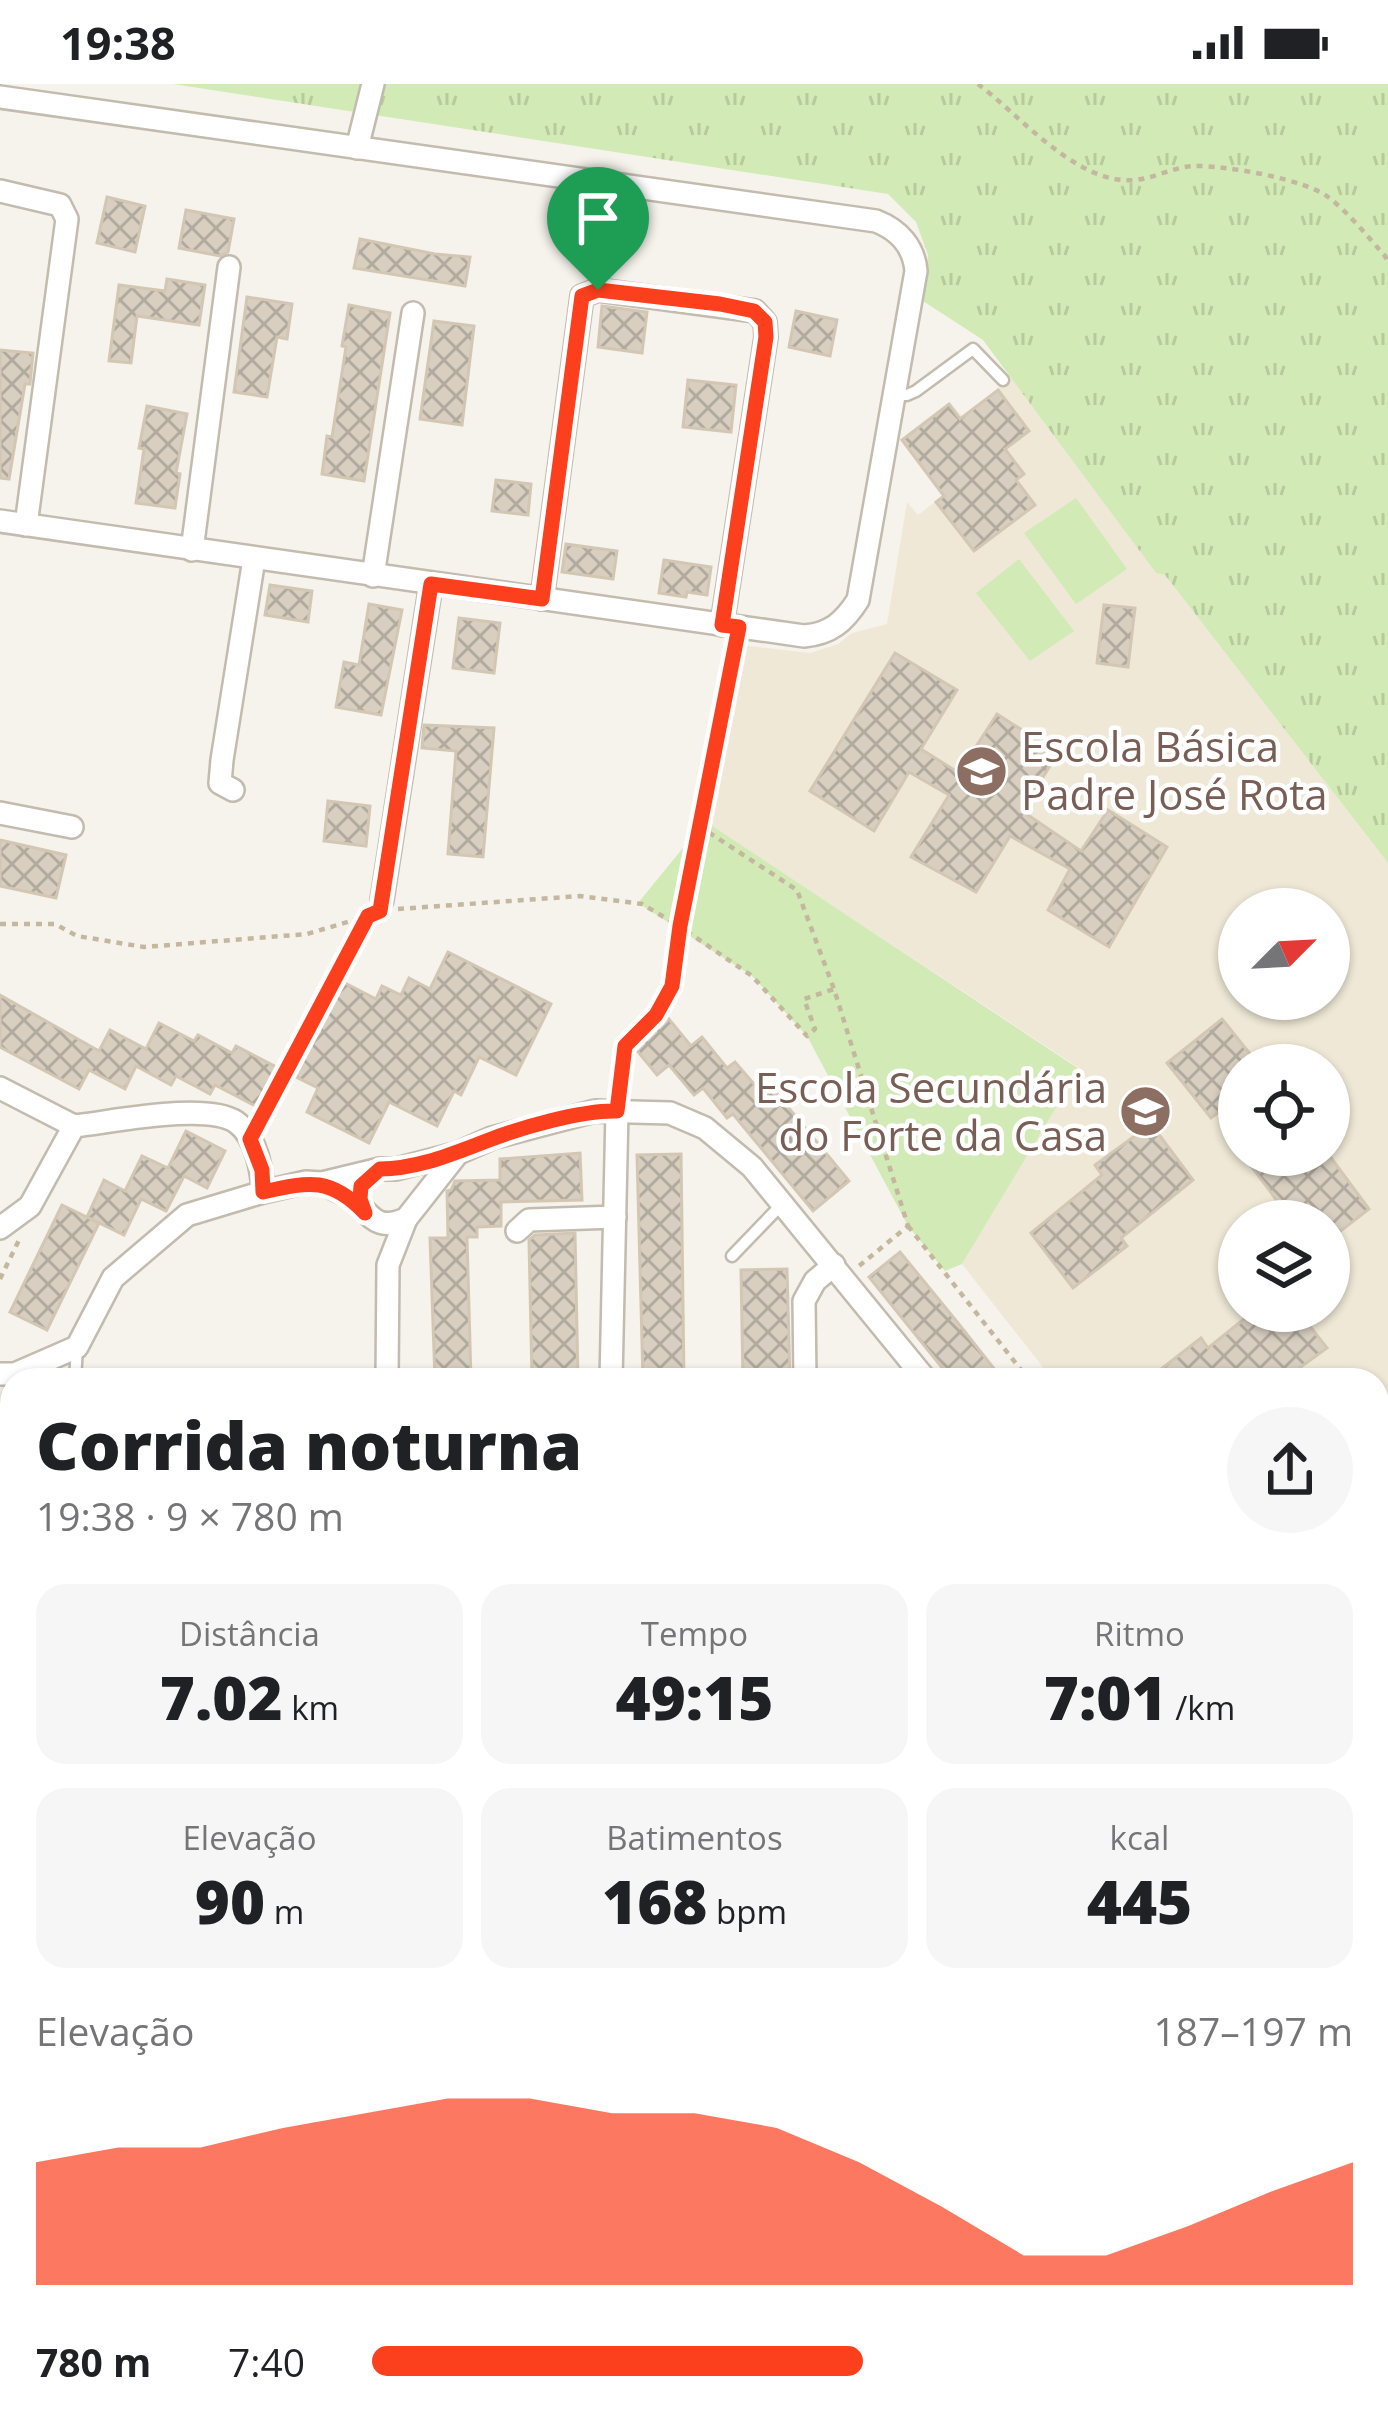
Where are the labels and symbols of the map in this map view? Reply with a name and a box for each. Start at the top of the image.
pin [547,167,649,290]
place label: Escola Básica Padre José Rota [1021,717,1328,822]
school or university icon: Escola Básica Padre José Rota [954,743,1010,799]
north arrow [1218,888,1350,1020]
place label: Escola Secundária do Forte da Casa [755,1058,1107,1163]
school or university icon: Escola Secundária do Forte da Casa [1118,1084,1174,1140]

